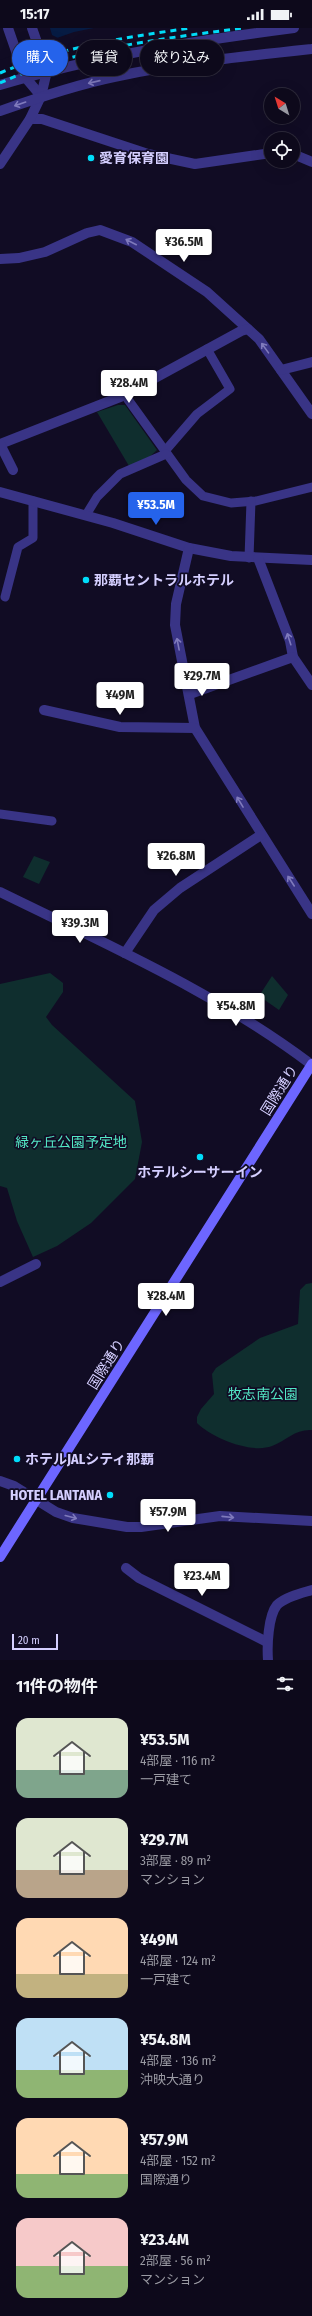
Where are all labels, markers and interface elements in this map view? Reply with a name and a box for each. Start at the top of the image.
text: 15:17 [20,5,49,23]
chip: 購入 [12,40,68,76]
chip: 賃貸 [76,40,132,76]
chip: 絞り込み [140,40,224,76]
one-way arrow [87,78,100,86]
north arrow [264,88,300,124]
map controls [264,88,300,168]
one-way arrow [15,100,27,108]
button: locate [264,132,300,168]
place label: 愛育保育園 [99,150,169,167]
marker: 愛育保育園 [86,153,96,163]
pin: ¥36.5M [151,229,217,263]
text: ¥36.5M [165,234,203,249]
one-way arrow [125,238,137,245]
one-way arrow [261,343,270,354]
pin: ¥28.4M [96,370,162,404]
text: ¥28.4M [110,375,148,390]
pin: ¥53.5M [123,492,189,526]
text: ¥53.5M [137,497,175,512]
place label: 那覇セントラルホテル [94,572,234,589]
marker: 那覇セントラルホテル [81,575,91,585]
one-way arrow [284,633,292,645]
one-way arrow [174,638,182,651]
pin: ¥29.7M [169,663,235,697]
text: ¥29.7M [183,668,221,683]
pin: ¥49M [96,682,144,716]
text: ¥49M [106,687,135,702]
one-way arrow [236,796,244,808]
pin: ¥26.8M [143,843,209,877]
text: ¥26.8M [157,848,195,863]
one-way arrow [287,876,295,887]
pin: ¥39.3M [47,910,113,944]
text: ¥39.3M [61,915,99,930]
pin: ¥54.8M [203,993,269,1027]
text: ¥54.8M [217,998,255,1013]
street label: 国際通り [257,1062,301,1119]
park label: 緑ヶ丘公園予定地 [15,1134,127,1151]
marker: ホテルシーサーイン [195,1152,205,1162]
place label: ホテルシーサーイン [137,1164,263,1181]
pin: ¥28.4M [133,1283,199,1317]
text: ¥28.4M [147,1288,185,1303]
street label: 国際通り [84,1336,128,1393]
park label: 牧志南公園 [228,1386,298,1403]
place label: ホテルJALシティ那覇 [25,1451,154,1468]
marker: ホテルJALシティ那覇 [12,1454,22,1464]
place label: HOTEL LANTANA [10,1487,102,1504]
marker: HOTEL LANTANA [105,1490,115,1500]
pin: ¥57.9M [135,1499,201,1533]
text: ¥57.9M [150,1504,187,1519]
one-way arrow [221,1513,234,1520]
one-way arrow [65,1514,78,1521]
pin: ¥23.4M [169,1563,235,1597]
text: ¥23.4M [183,1568,221,1583]
scale bar [12,1632,58,1651]
text: 20 m [18,1634,40,1647]
icon: filters [274,1673,296,1695]
text: 11件の物件 [16,1676,98,1697]
text: ¥53.5M [140,1729,190,1750]
icon: home [48,1734,96,1782]
text: 4部屋 · 116 m² [140,1753,215,1768]
text: 一戸建て [140,1772,192,1787]
text: ¥29.7M [140,1829,188,1850]
icon: home [48,1834,96,1882]
text: 3部屋 · 89 m² [140,1853,211,1868]
text: マンション [140,1872,205,1887]
text: ¥49M [140,1929,178,1950]
icon: home [48,1934,96,1982]
text: 4部屋 · 124 m² [140,1953,216,1968]
text: 一戸建て [140,1972,192,1987]
text: ¥54.8M [140,2029,191,2050]
icon: home [48,2034,96,2082]
text: 4部屋 · 136 m² [140,2053,216,2068]
text: 沖映大通り [140,2072,205,2087]
text: ¥57.9M [140,2129,188,2150]
icon: home [48,2134,96,2182]
text: 4部屋 · 152 m² [140,2153,216,2168]
text: 国際通り [140,2172,192,2187]
text: ¥23.4M [140,2229,189,2250]
icon: home [48,2234,96,2282]
text: 2部屋 · 56 m² [140,2253,211,2268]
text: マンション [140,2272,205,2287]

